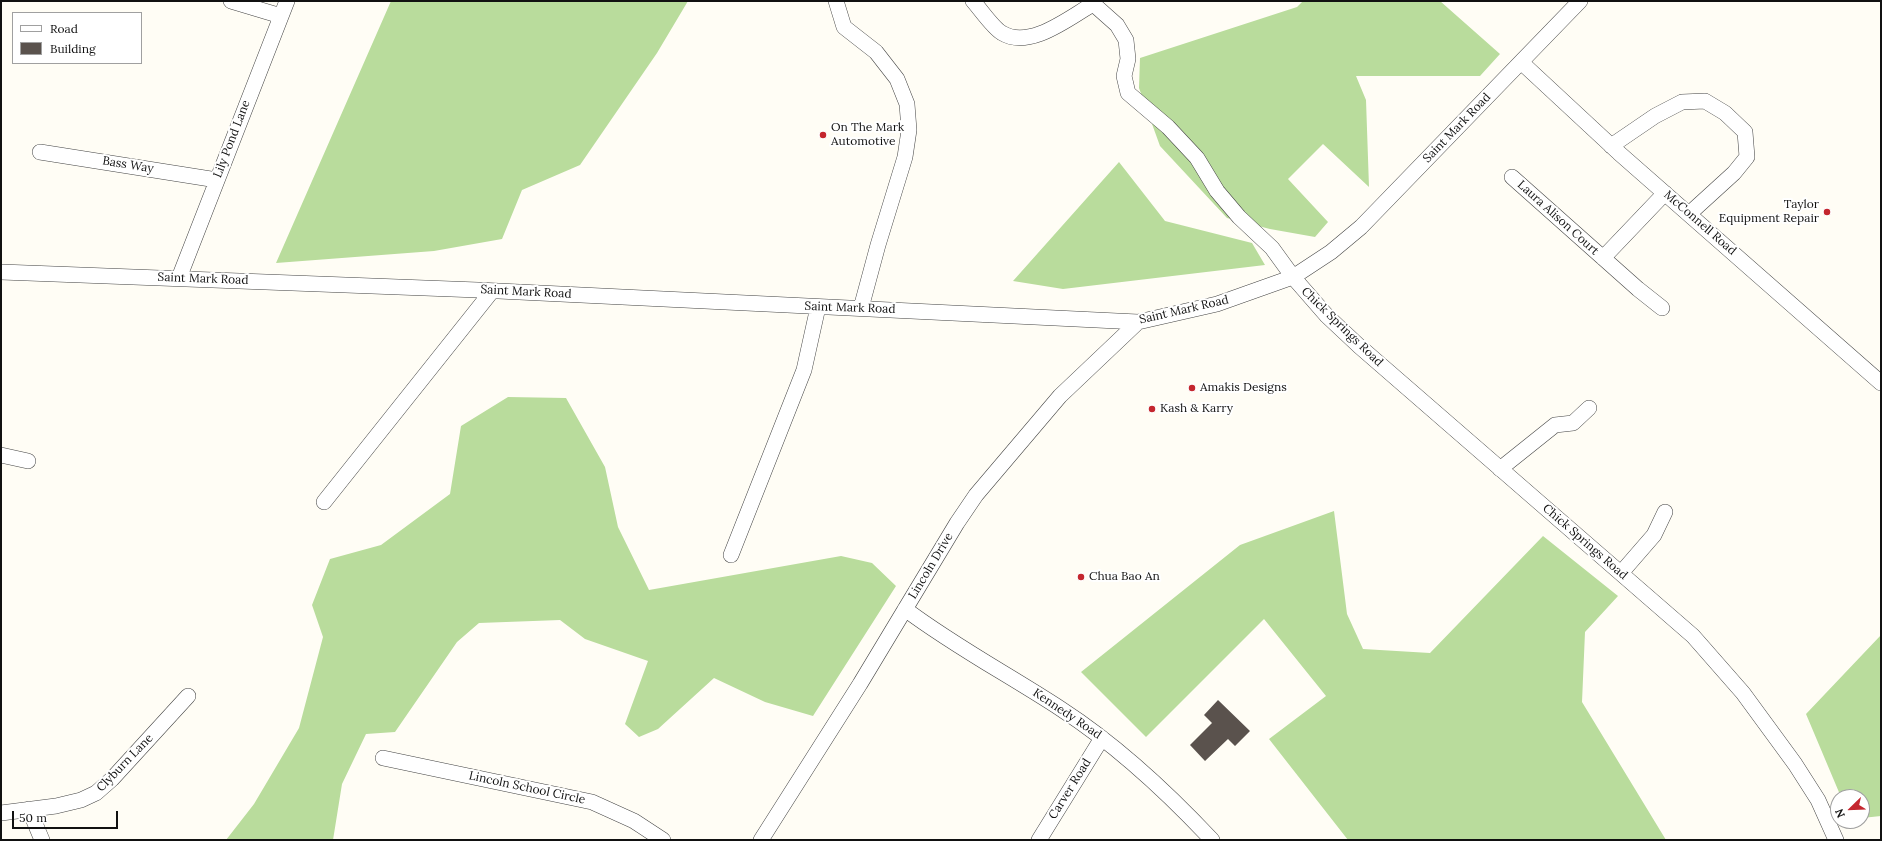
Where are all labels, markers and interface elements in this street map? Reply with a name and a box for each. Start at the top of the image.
legend [12,12,142,64]
text: Road [50,21,78,36]
text: Building [50,41,96,56]
street label: Saint Mark Road [1420,90,1494,166]
street label: Lily Pond Lane [211,98,253,180]
place label: On The Mark Automotive [831,121,904,149]
marker: On The Mark Automotive [818,130,828,140]
street label: Bass Way [101,154,155,176]
street label: Laura Alison Court [1514,178,1602,258]
street label: McConnell Road [1661,188,1739,258]
place label: Taylor Equipment Repair [1719,198,1819,226]
marker: Taylor Equipment Repair [1822,207,1832,217]
street label: Saint Mark Road [157,270,249,288]
street label: Saint Mark Road [480,282,572,302]
street label: Chick Springs Road [1298,284,1386,370]
street label: Saint Mark Road [1138,293,1230,327]
street label: Saint Mark Road [804,299,896,317]
place label: Amakis Designs [1200,381,1287,395]
marker: Amakis Designs [1187,383,1197,393]
place label: Kash & Karry [1160,402,1233,416]
marker: Kash & Karry [1147,404,1157,414]
street label: Chick Springs Road [1540,501,1630,583]
street label: Lincoln Drive [906,530,956,602]
place label: Chua Bao An [1089,570,1160,584]
marker: Chua Bao An [1076,572,1086,582]
street label: Kennedy Road [1030,686,1104,742]
street label: Clyburn Lane [94,731,156,795]
street label: Carver Road [1046,756,1094,822]
street label: Lincoln School Circle [468,769,586,807]
north arrow [1830,789,1870,829]
scale bar [14,803,120,829]
text: N [1832,807,1848,820]
text: 50 m [19,810,47,825]

